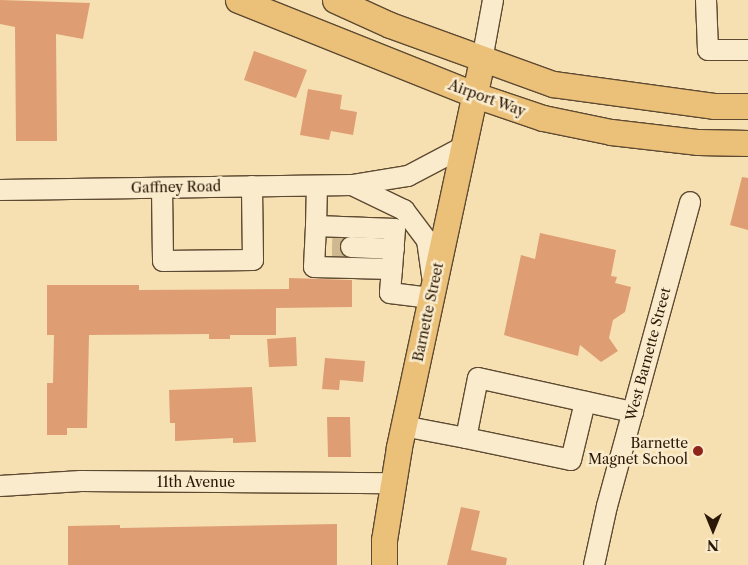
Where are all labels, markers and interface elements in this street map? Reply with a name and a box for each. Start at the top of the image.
street label: Airport Way [446,76,528,120]
street label: Gaffney Road [130,178,222,196]
street label: Barnette Street [409,261,447,363]
street label: West Barnette Street [622,285,674,423]
place label: Barnette Magnet School [588,435,688,468]
marker: Barnette Magnet School [692,445,704,457]
street label: 11th Avenue [157,474,235,490]
north arrow [688,505,738,555]
text: N [707,536,719,554]

